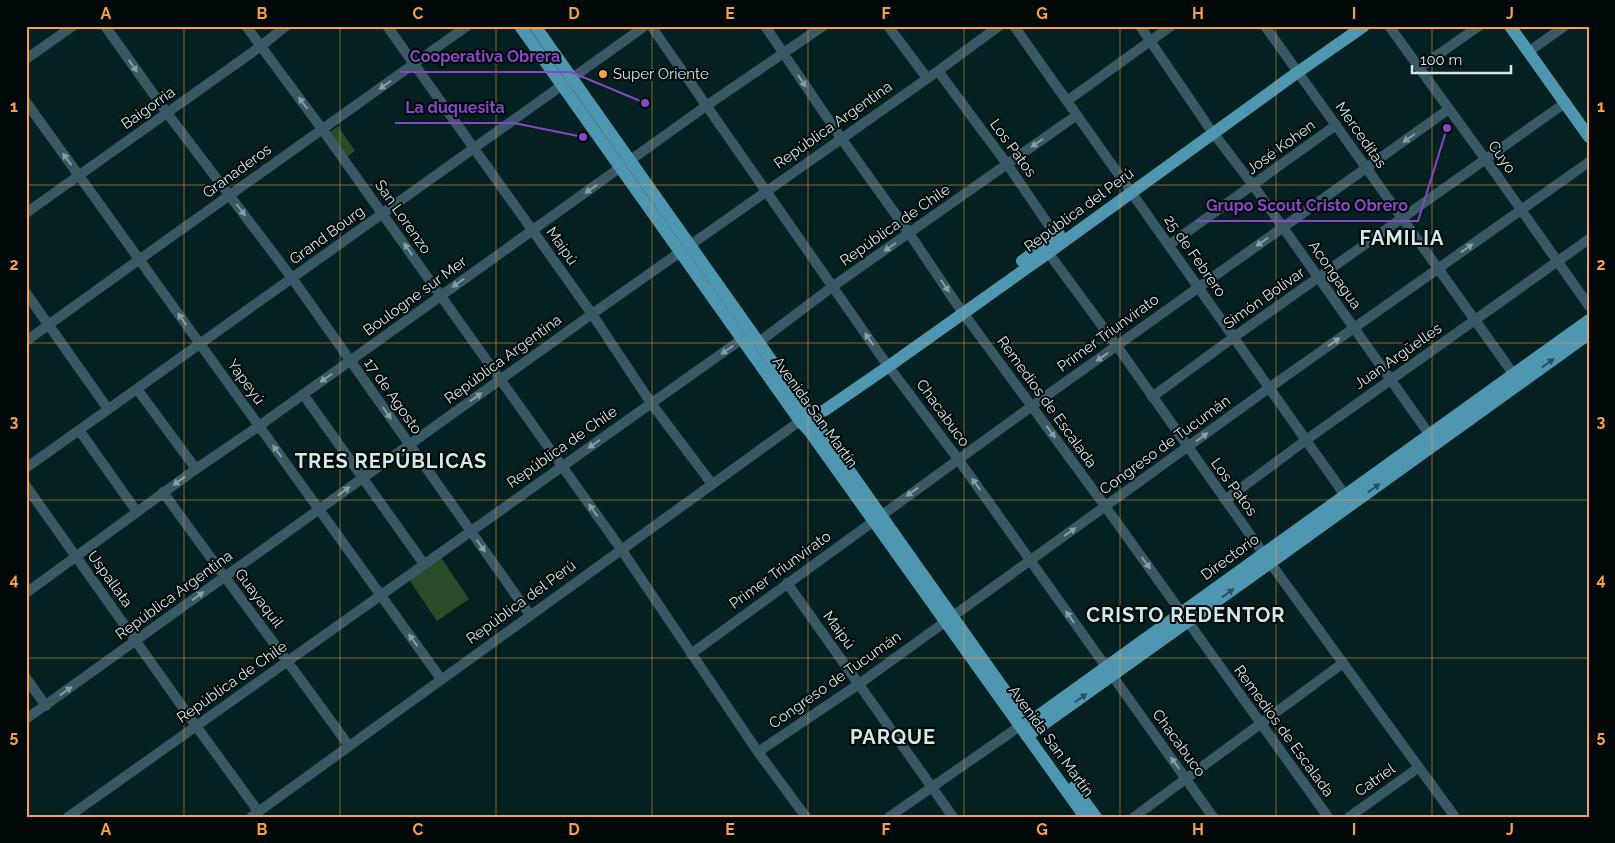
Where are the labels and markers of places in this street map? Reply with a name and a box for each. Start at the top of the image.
callout: Cooperativa Obrera [400,41,571,72]
place label: Super Oriente [613,65,709,83]
marker: Super Oriente [597,68,609,80]
callout: La duquesita [395,92,514,123]
callout: Grupo Scout Cristo Obrero [1196,190,1418,221]

